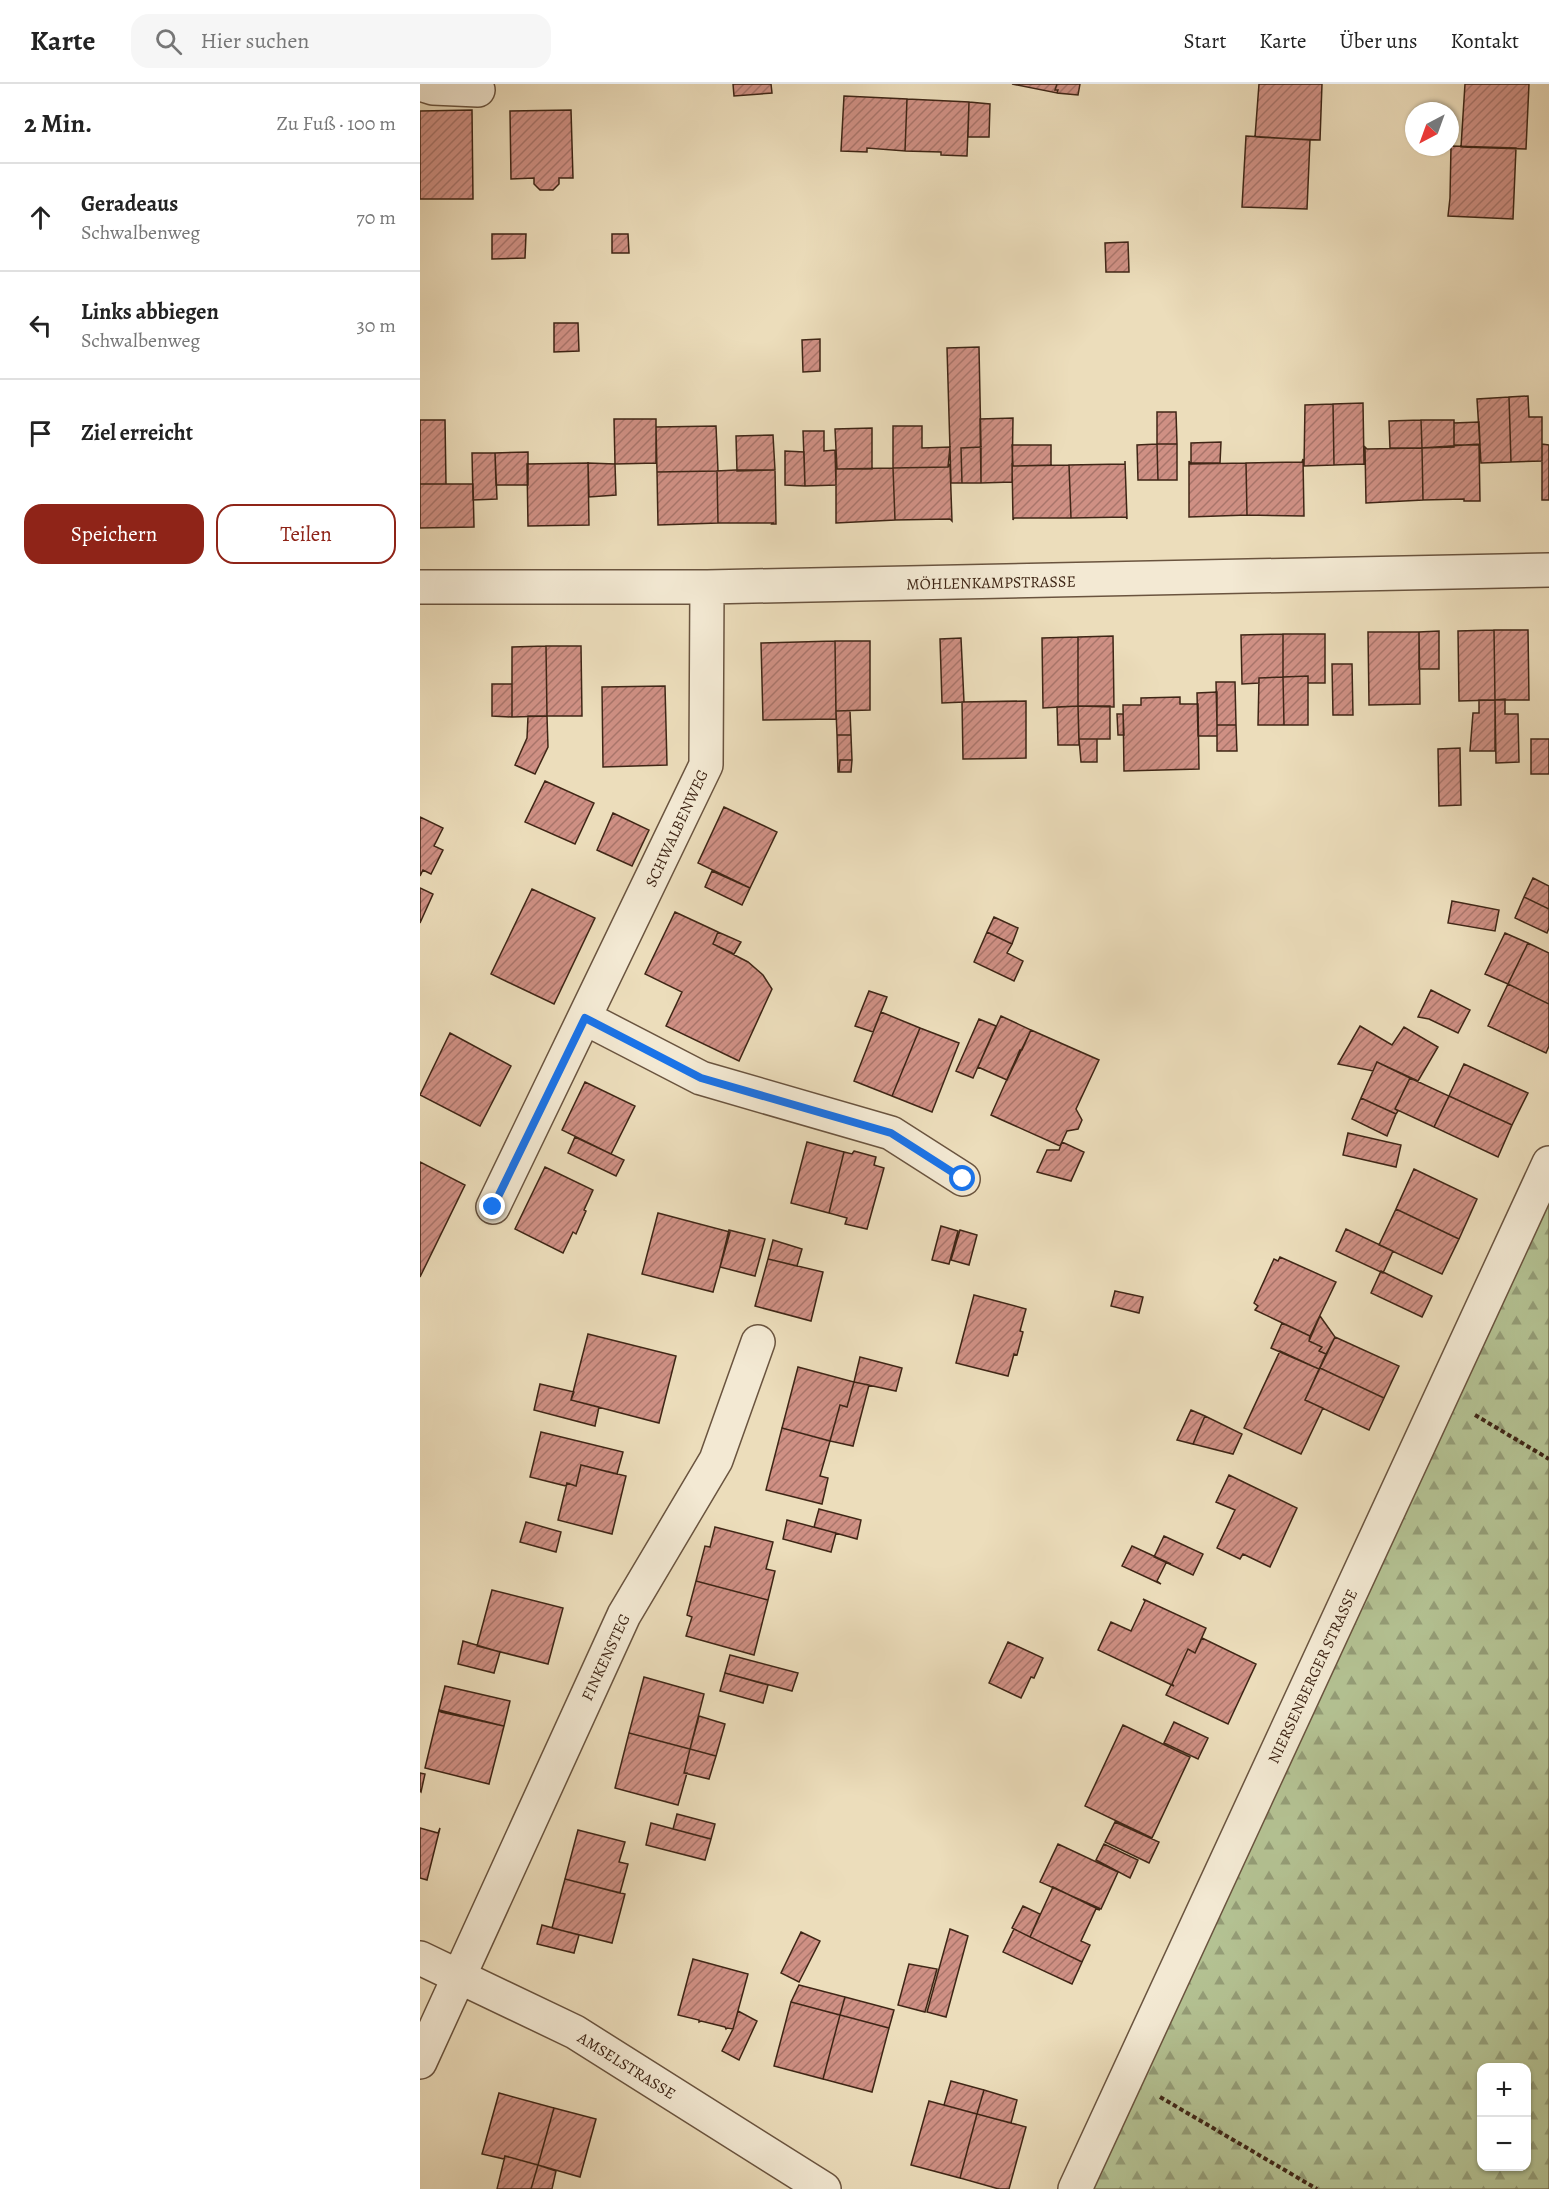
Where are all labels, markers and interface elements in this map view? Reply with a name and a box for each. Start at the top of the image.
search box [131,14,551,68]
text: Karte [30,22,95,60]
icon: search [152,25,185,58]
text: Hier suchen [200,26,309,56]
text: Start [1184,27,1226,55]
text: Karte [1259,27,1307,55]
text: Über uns [1340,27,1417,55]
text: Kontakt [1450,27,1519,55]
north arrow [1405,102,1459,156]
text: 2 Min. [24,106,92,141]
text: Zu Fuß · 100 m [277,110,396,137]
text: Geradeaus [81,189,178,219]
icon: ahead [24,201,57,234]
text: 70 m [356,204,396,231]
text: Schwalbenweg [81,219,200,246]
text: Links abbiegen [81,297,219,327]
icon: left [24,309,57,342]
text: 30 m [356,312,396,339]
text: Schwalbenweg [81,327,200,354]
icon: arrive [24,417,57,450]
text: Ziel erreicht [81,418,193,448]
button: Speichern [24,504,204,564]
button: Teilen [216,504,396,564]
street label: MÖHLENKAMPSTRASSE [906,571,1076,595]
street label: SCHWALBENWEG [640,766,714,891]
route start [949,1165,975,1191]
route end [479,1193,505,1219]
street label: NIERSENBERGER STRASSE [1263,1585,1363,1767]
street label: FINKENSTEG [576,1610,636,1704]
street label: AMSELSTRASSE [572,2026,680,2105]
map controls [1477,2063,1531,2171]
button: + [1477,2063,1531,2117]
button: − [1477,2117,1531,2171]

